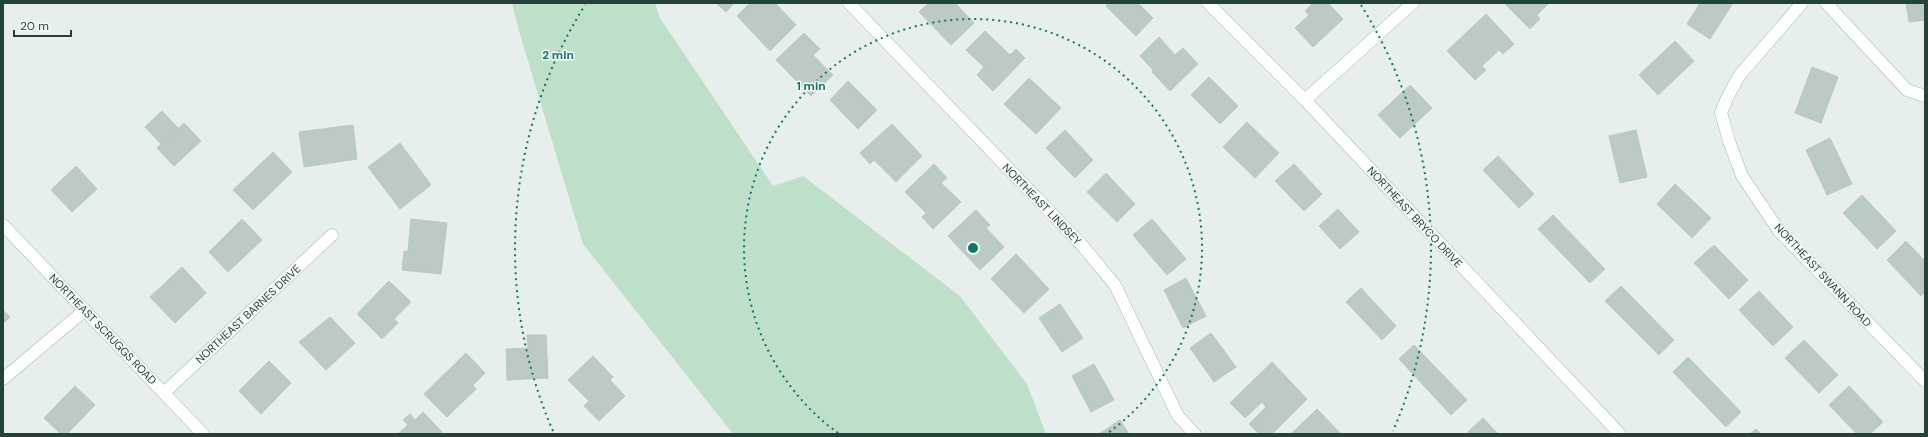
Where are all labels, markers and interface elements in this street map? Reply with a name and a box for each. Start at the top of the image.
scale bar [14,12,71,38]
text: 20 m [20,18,49,34]
text: 2 min [542,47,574,63]
text: 1 min [796,78,826,94]
street label: NORTHEAST LINDSEY [1000,160,1085,248]
street label: NORTHEAST BRYCO DRIVE [1364,163,1466,271]
street label: NORTHEAST SWANN ROAD [1772,220,1875,330]
centre of rings [966,241,980,255]
street label: NORTHEAST BARNES DRIVE [192,262,304,366]
street label: NORTHEAST SCRUGGS ROAD [46,271,160,388]

